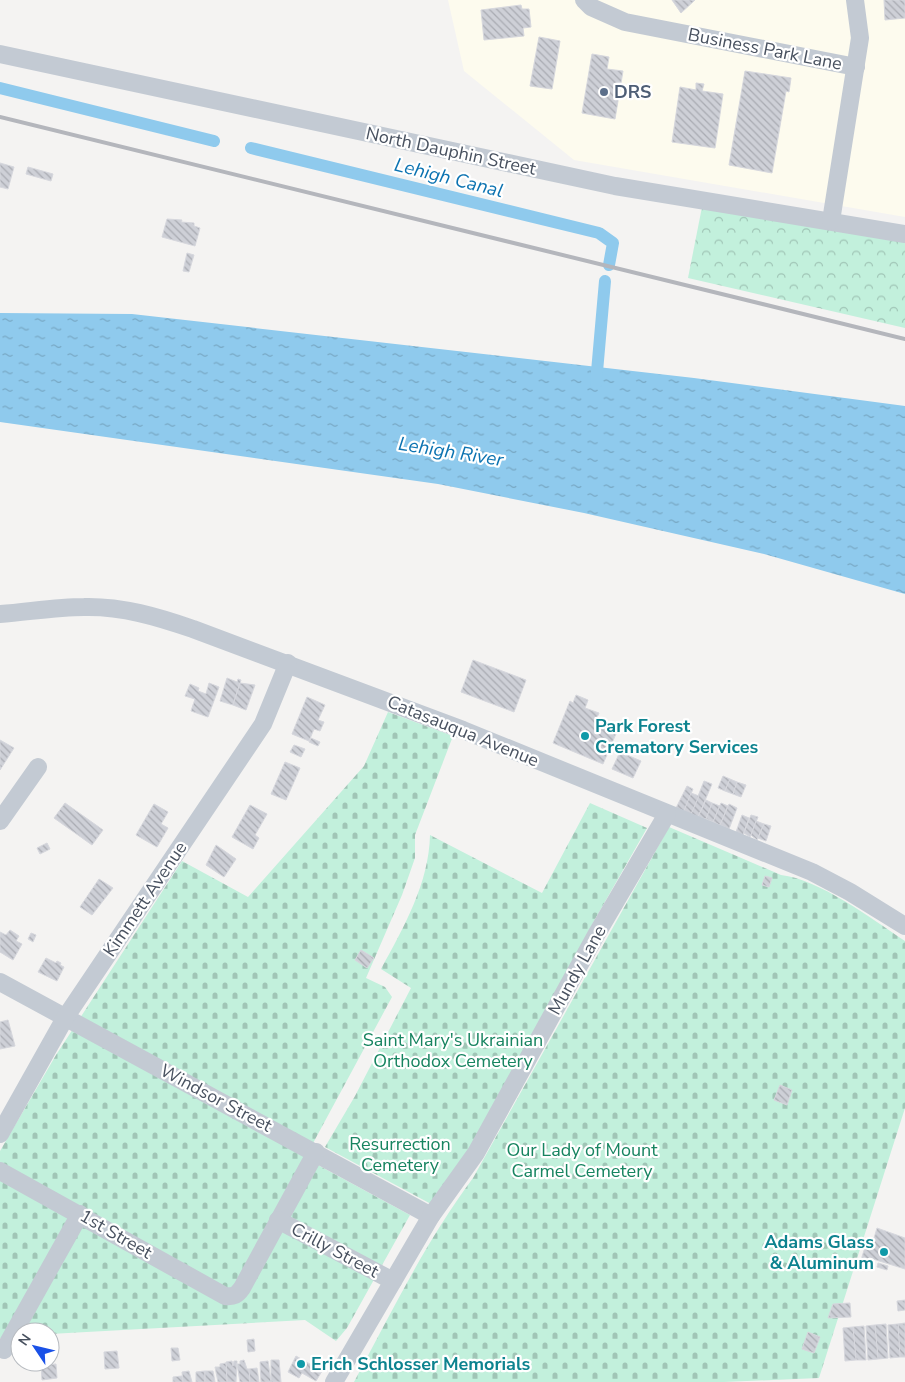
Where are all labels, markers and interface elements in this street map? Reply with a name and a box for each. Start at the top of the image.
street label: Business Park Lane [686,22,844,76]
place label: DRS [614,80,651,104]
marker: DRS [598,86,610,98]
street label: North Dauphin Street [364,121,539,181]
water label: Lehigh Canal [392,152,506,204]
water label: Lehigh River [396,431,506,473]
street label: Catasauqua Avenue [384,690,542,772]
place label: Park Forest Crematory Services [595,714,758,759]
marker: Park Forest Crematory Services [579,730,591,742]
street label: Kimmett Avenue [98,837,192,961]
street label: Mundy Lane [542,921,612,1019]
park label: Saint Mary's Ukrainian Orthodox Cemetery [363,1028,543,1073]
street label: Windsor Street [156,1058,277,1138]
park label: Resurrection Cemetery [349,1132,451,1177]
park label: Our Lady of Mount Carmel Cemetery [506,1138,658,1183]
street label: 1st Street [76,1204,157,1265]
street label: Crilly Street [287,1217,384,1283]
place label: Adams Glass & Aluminum [764,1230,874,1275]
marker: Adams Glass & Aluminum [878,1246,890,1258]
north arrow [10,1322,60,1372]
text: N [14,1330,36,1350]
place label: Erich Schlosser Memorials [311,1352,531,1376]
marker: Erich Schlosser Memorials [295,1358,307,1370]

